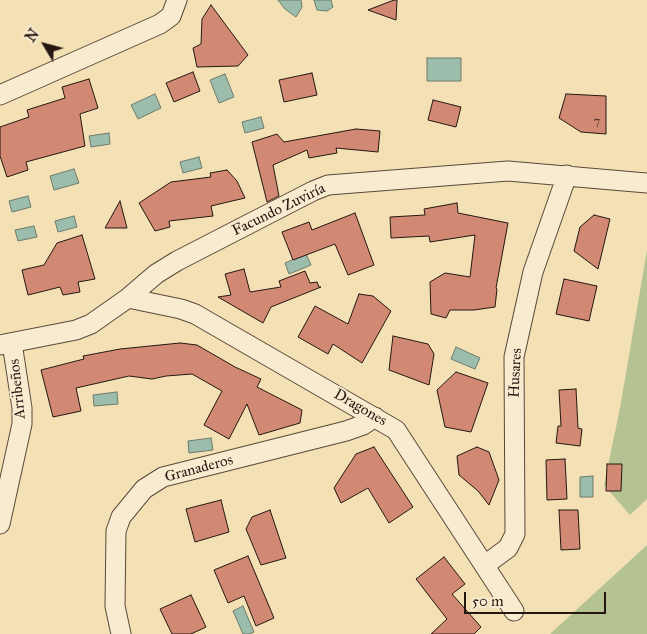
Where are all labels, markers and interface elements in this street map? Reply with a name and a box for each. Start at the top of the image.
north arrow [20,20,70,70]
text: N [22,26,43,46]
house number: 7 [594,115,600,129]
street label: Facundo Zuviría [229,180,329,240]
street label: Husares [506,348,526,398]
street label: Arribeños [6,358,30,420]
street label: Dragones [330,386,390,430]
street label: Granaderos [163,451,235,487]
scale bar [467,582,610,614]
text: 50 m [472,592,504,610]

